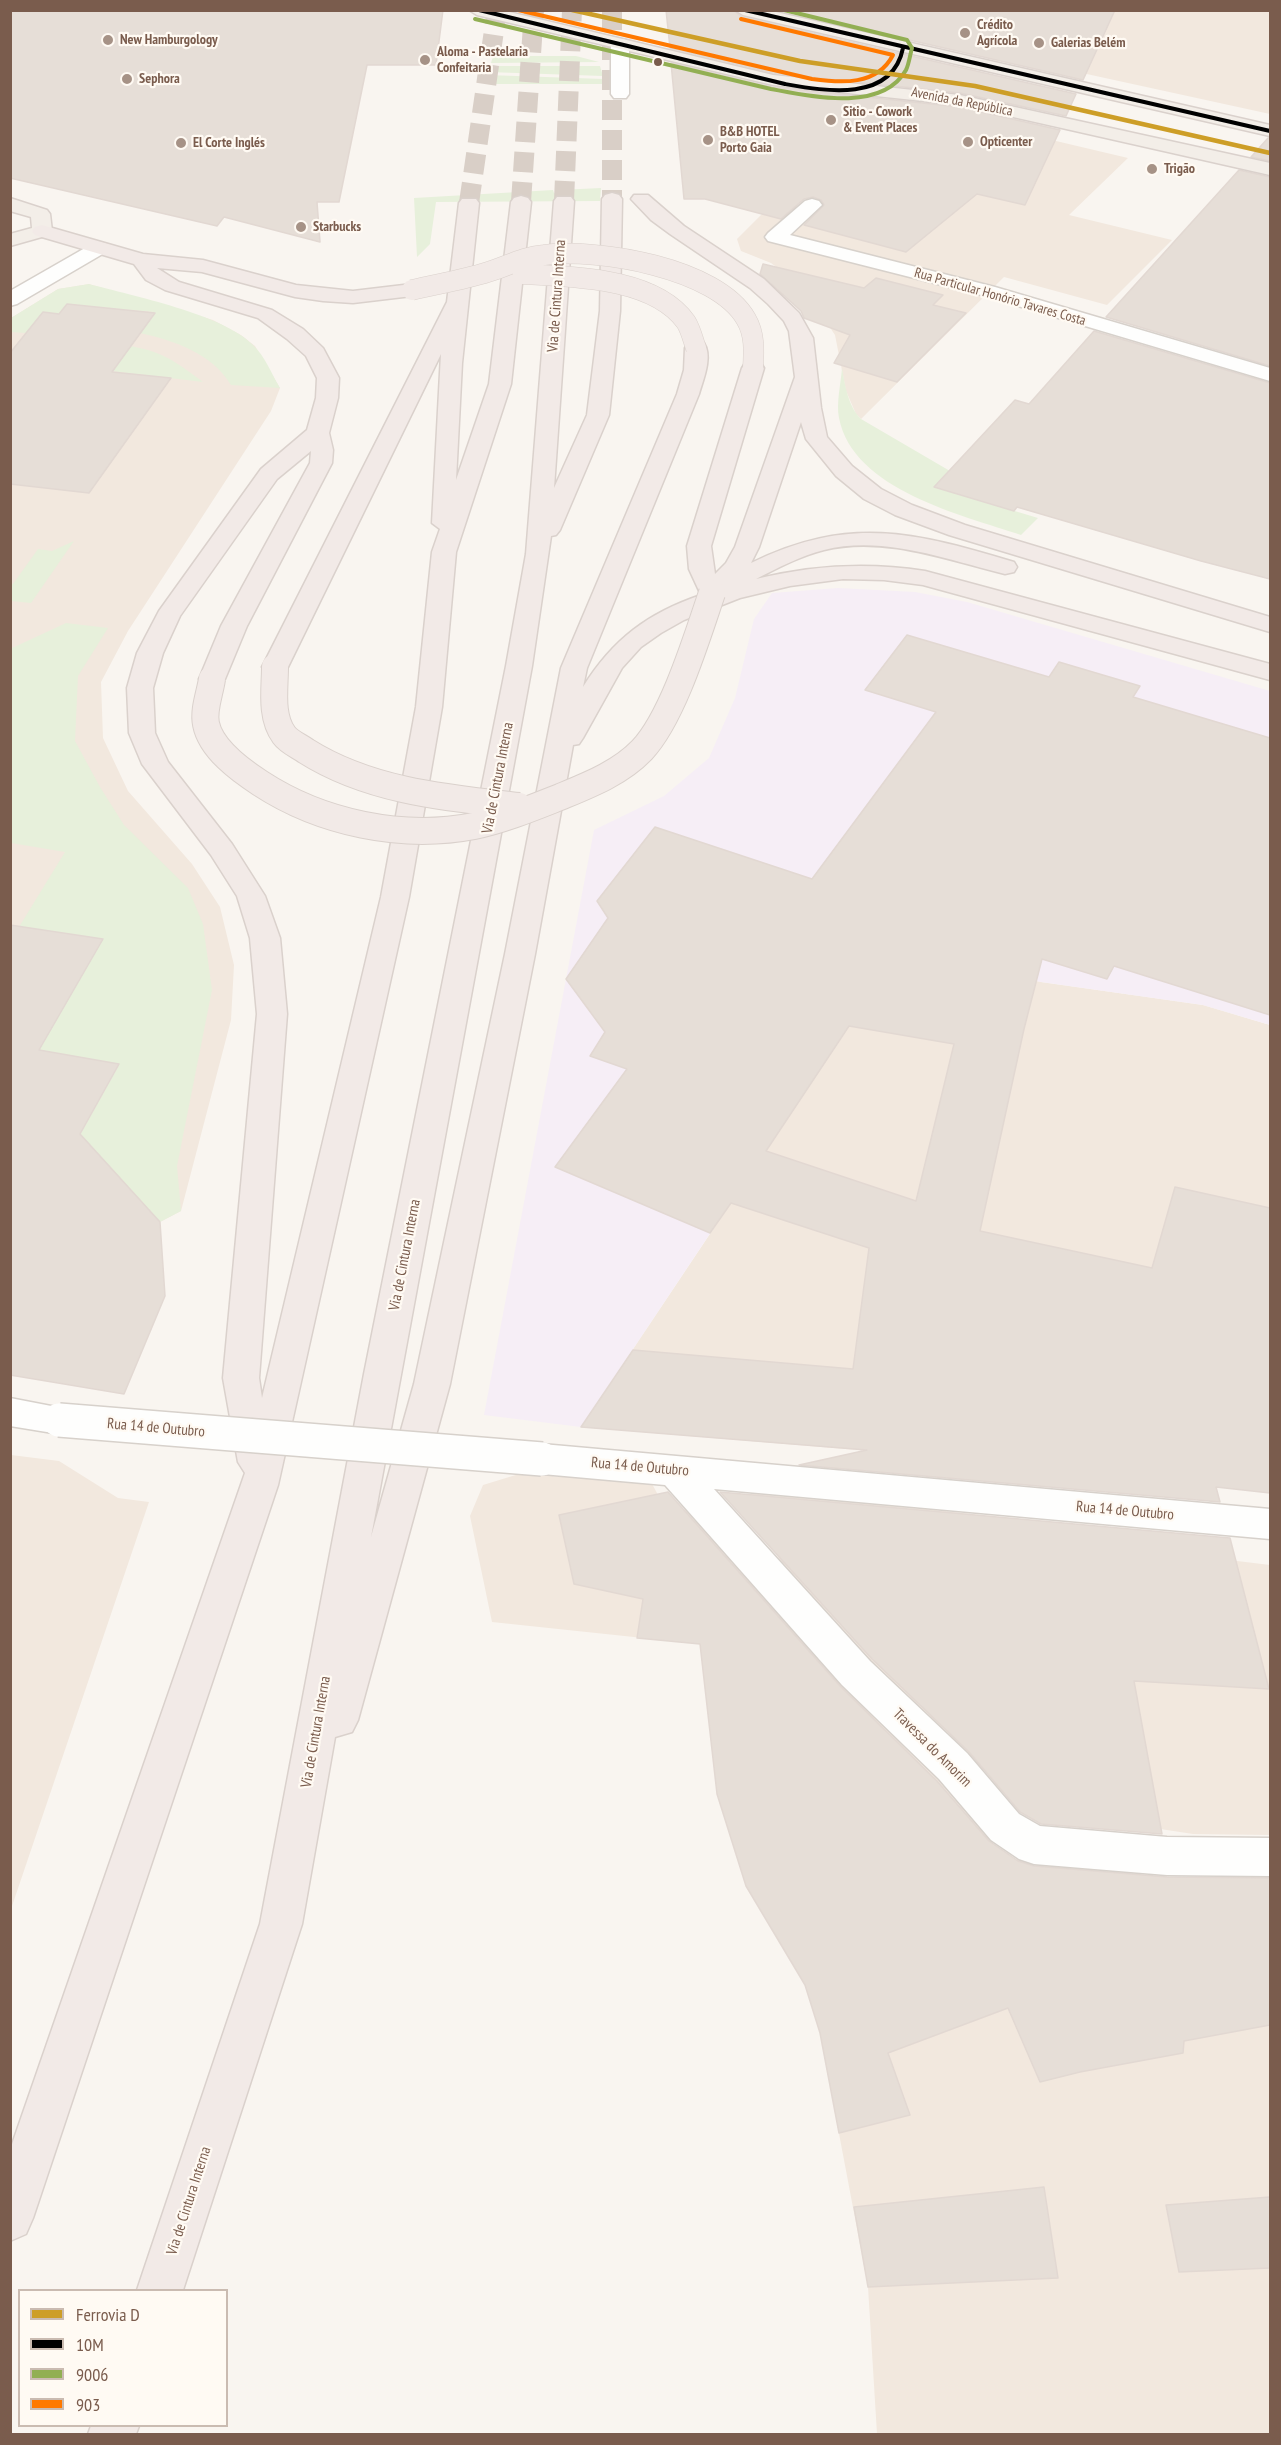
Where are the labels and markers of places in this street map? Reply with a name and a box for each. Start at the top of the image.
place label: Crédito Agrícola [977,17,1017,50]
marker: Crédito Agrícola [958,26,972,40]
place label: New Hamburgology [120,32,218,48]
marker: New Hamburgology [101,33,115,47]
place label: Galerias Belém [1051,35,1126,51]
marker: Galerias Belém [1032,36,1046,50]
place label: Aloma - Pastelaria Confeitaria [437,44,528,76]
marker: Aloma - Pastelaria Confeitaria [418,53,432,67]
unlabelled marker [652,56,664,68]
place label: Sephora [139,71,180,87]
marker: Sephora [120,72,134,86]
place label: Sitio - Cowork & Event Places [843,104,917,136]
marker: Sitio - Cowork & Event Places [824,113,838,127]
place label: B&B HOTEL Porto Gaia [720,124,779,156]
marker: B&B HOTEL Porto Gaia [701,133,715,147]
place label: Opticenter [980,134,1032,150]
place label: El Corte Inglés [193,135,265,151]
marker: Opticenter [961,135,975,149]
marker: El Corte Inglés [174,136,188,150]
place label: Trigão [1164,161,1195,177]
marker: Trigão [1145,162,1159,176]
place label: Starbucks [313,219,361,235]
marker: Starbucks [294,220,308,234]

